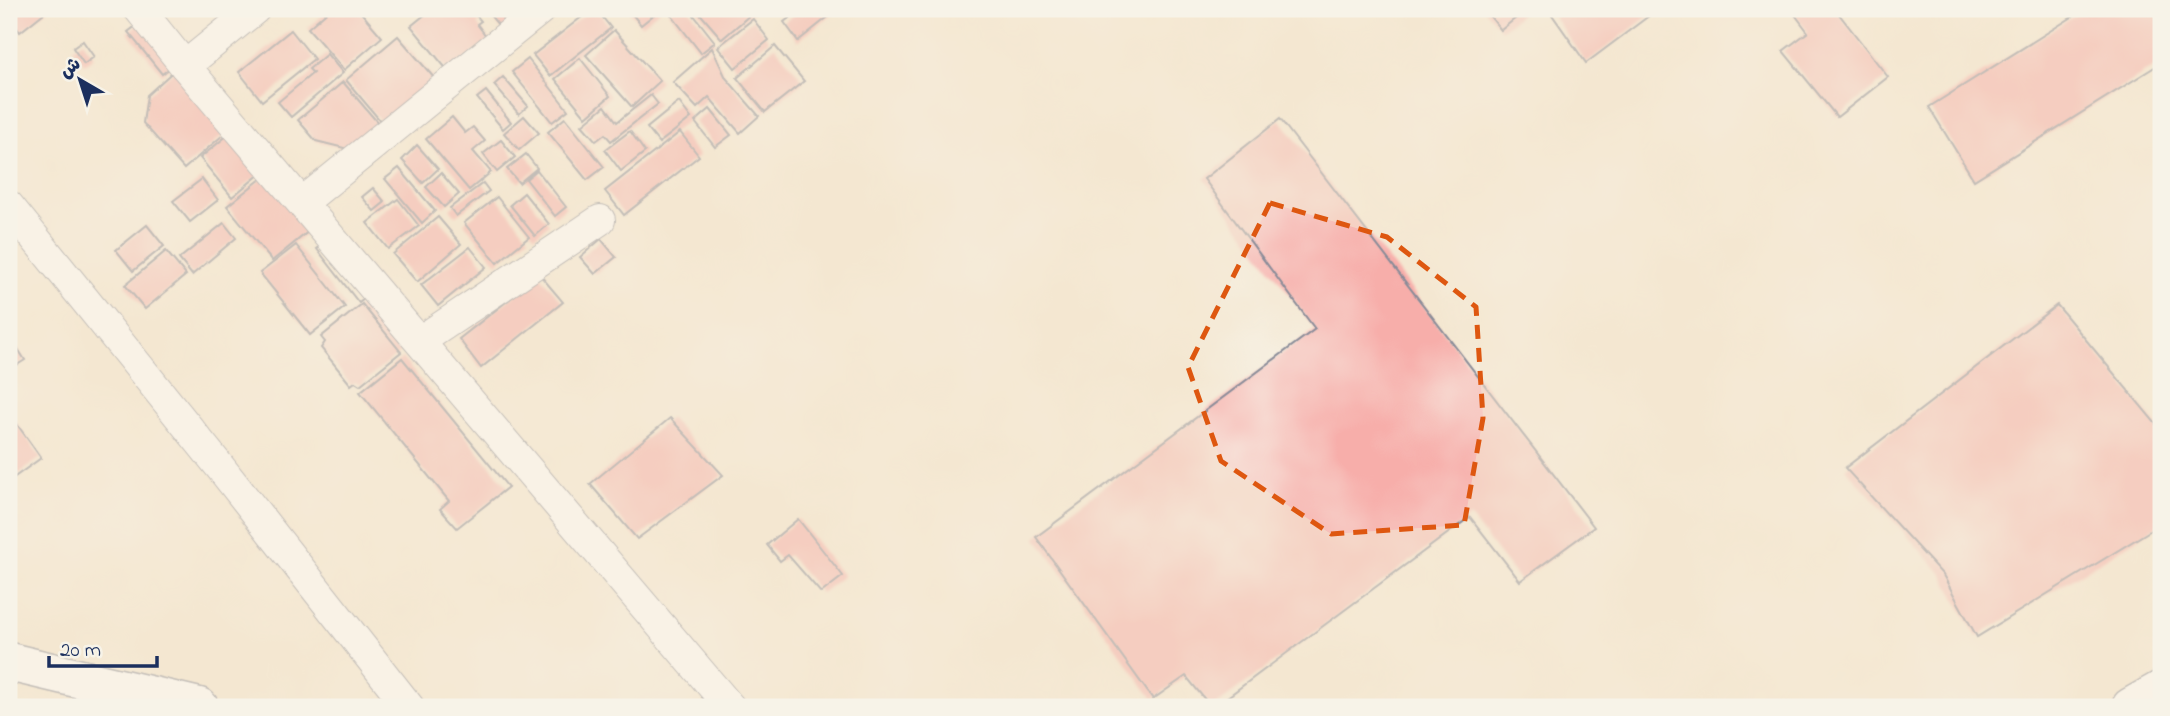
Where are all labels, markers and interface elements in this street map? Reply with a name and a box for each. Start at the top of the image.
north arrow [46,46,116,116]
text: ش [54,52,88,86]
scale bar [49,625,158,669]
text: 20 m [60,636,101,666]

